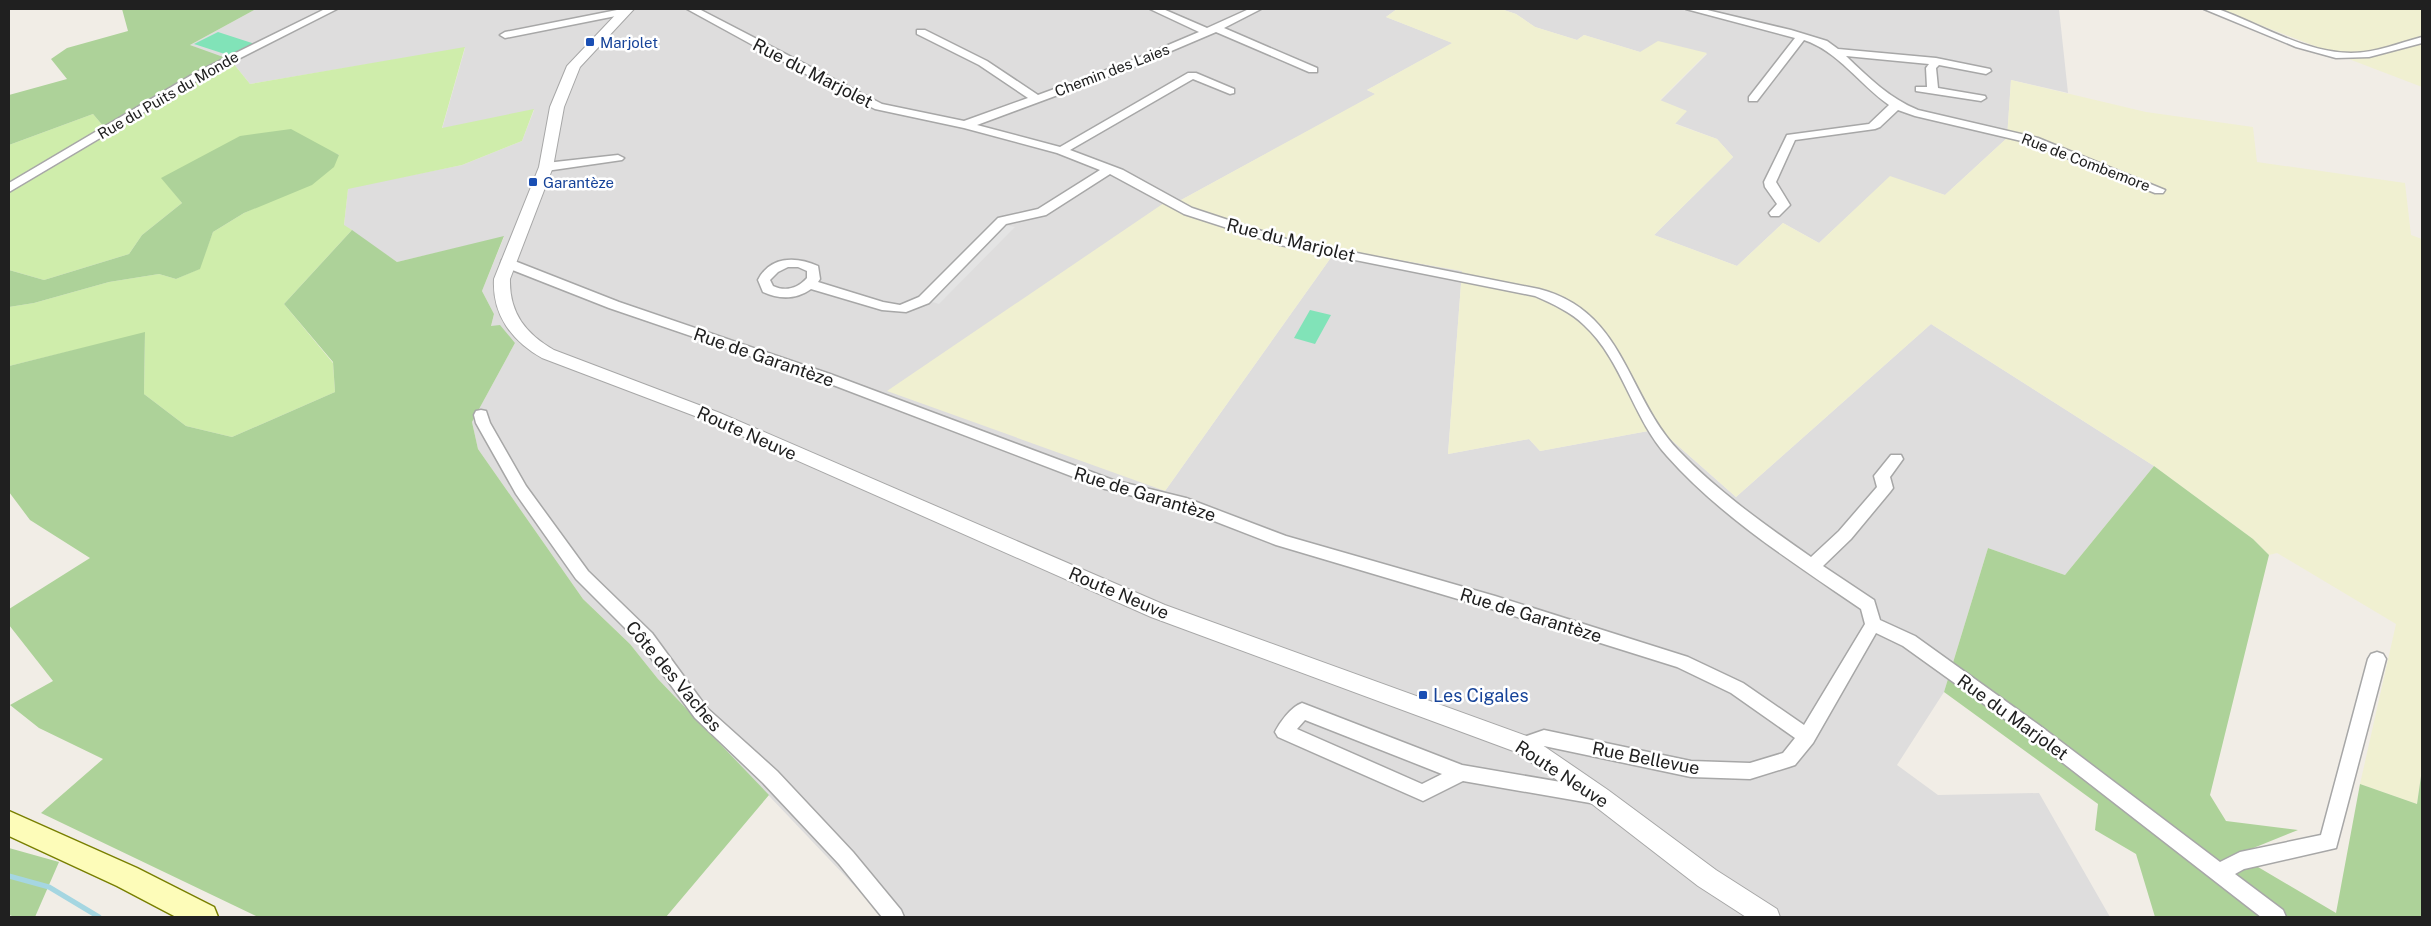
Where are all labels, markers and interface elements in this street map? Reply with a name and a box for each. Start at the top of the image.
place label: Marjolet [600,34,658,51]
street label: Rue du Marjolet [750,34,876,112]
marker: Marjolet [584,36,596,48]
street label: Chemin des Laies [1052,40,1172,100]
street label: Rue du Puits du Monde [95,48,241,142]
street label: Rue de Combemore [2019,130,2153,194]
place label: Garantèze [543,174,614,191]
marker: Garantèze [527,176,539,188]
street label: Rue du Marjolet [1225,214,1357,266]
street label: Rue de Garantèze [691,323,837,391]
street label: Route Neuve [694,402,800,464]
street label: Rue de Garantèze [1072,462,1218,526]
street label: Route Neuve [1066,562,1172,624]
street label: Rue de Garantèze [1458,583,1604,647]
street label: Côte des Vaches [622,617,726,735]
street label: Rue du Marjolet [1954,670,2072,764]
place label: Les Cigales [1433,685,1529,706]
marker: Les Cigales [1417,689,1429,701]
street label: Route Neuve [1511,736,1613,812]
street label: Rue Bellevue [1590,737,1702,779]

